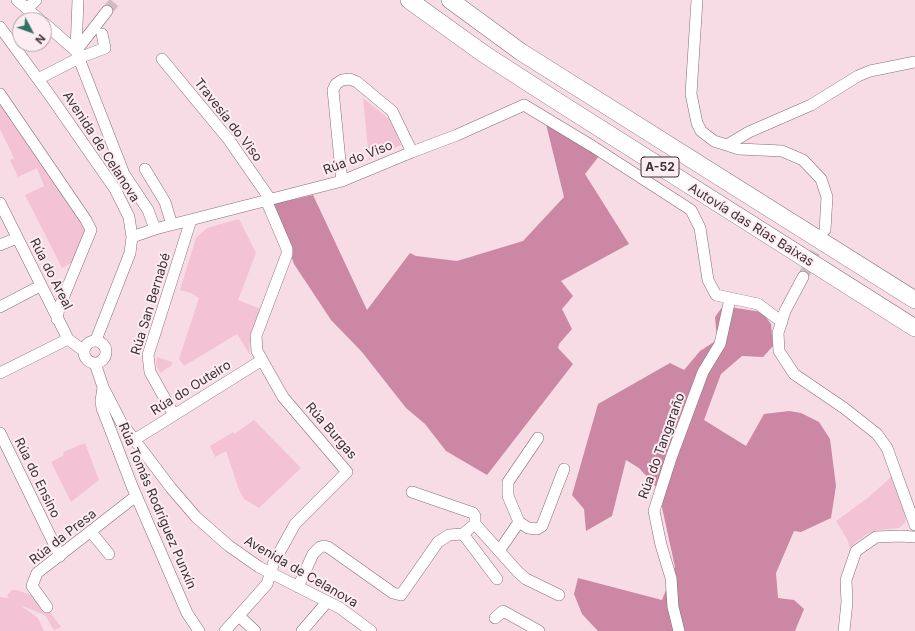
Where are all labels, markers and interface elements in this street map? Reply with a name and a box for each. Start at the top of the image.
north arrow [12,12,52,52]
text: N [32,31,48,47]
street label: Travesía do Viso [191,75,265,165]
street label: Avenida de Celanova [59,89,143,205]
street label: Rúa do Viso [321,138,395,178]
road number: A-52 [641,157,679,177]
street label: Autovía das Rías Baixas [685,180,817,270]
street label: Rúa do Areal [26,236,76,312]
street label: Rúa San Bernabé [128,251,174,357]
street label: Rúa do Outeiro [148,357,234,419]
street label: Rúa do Tangaraño [636,391,688,501]
street label: Rúa Burgas [302,399,360,463]
street label: Rúa Tomás Rodríguez Punxín [115,421,199,591]
street label: Rúa do Ensino [11,435,63,521]
street label: Rúa da Presa [26,506,100,568]
street label: Avenida de Celanova [241,533,361,611]

